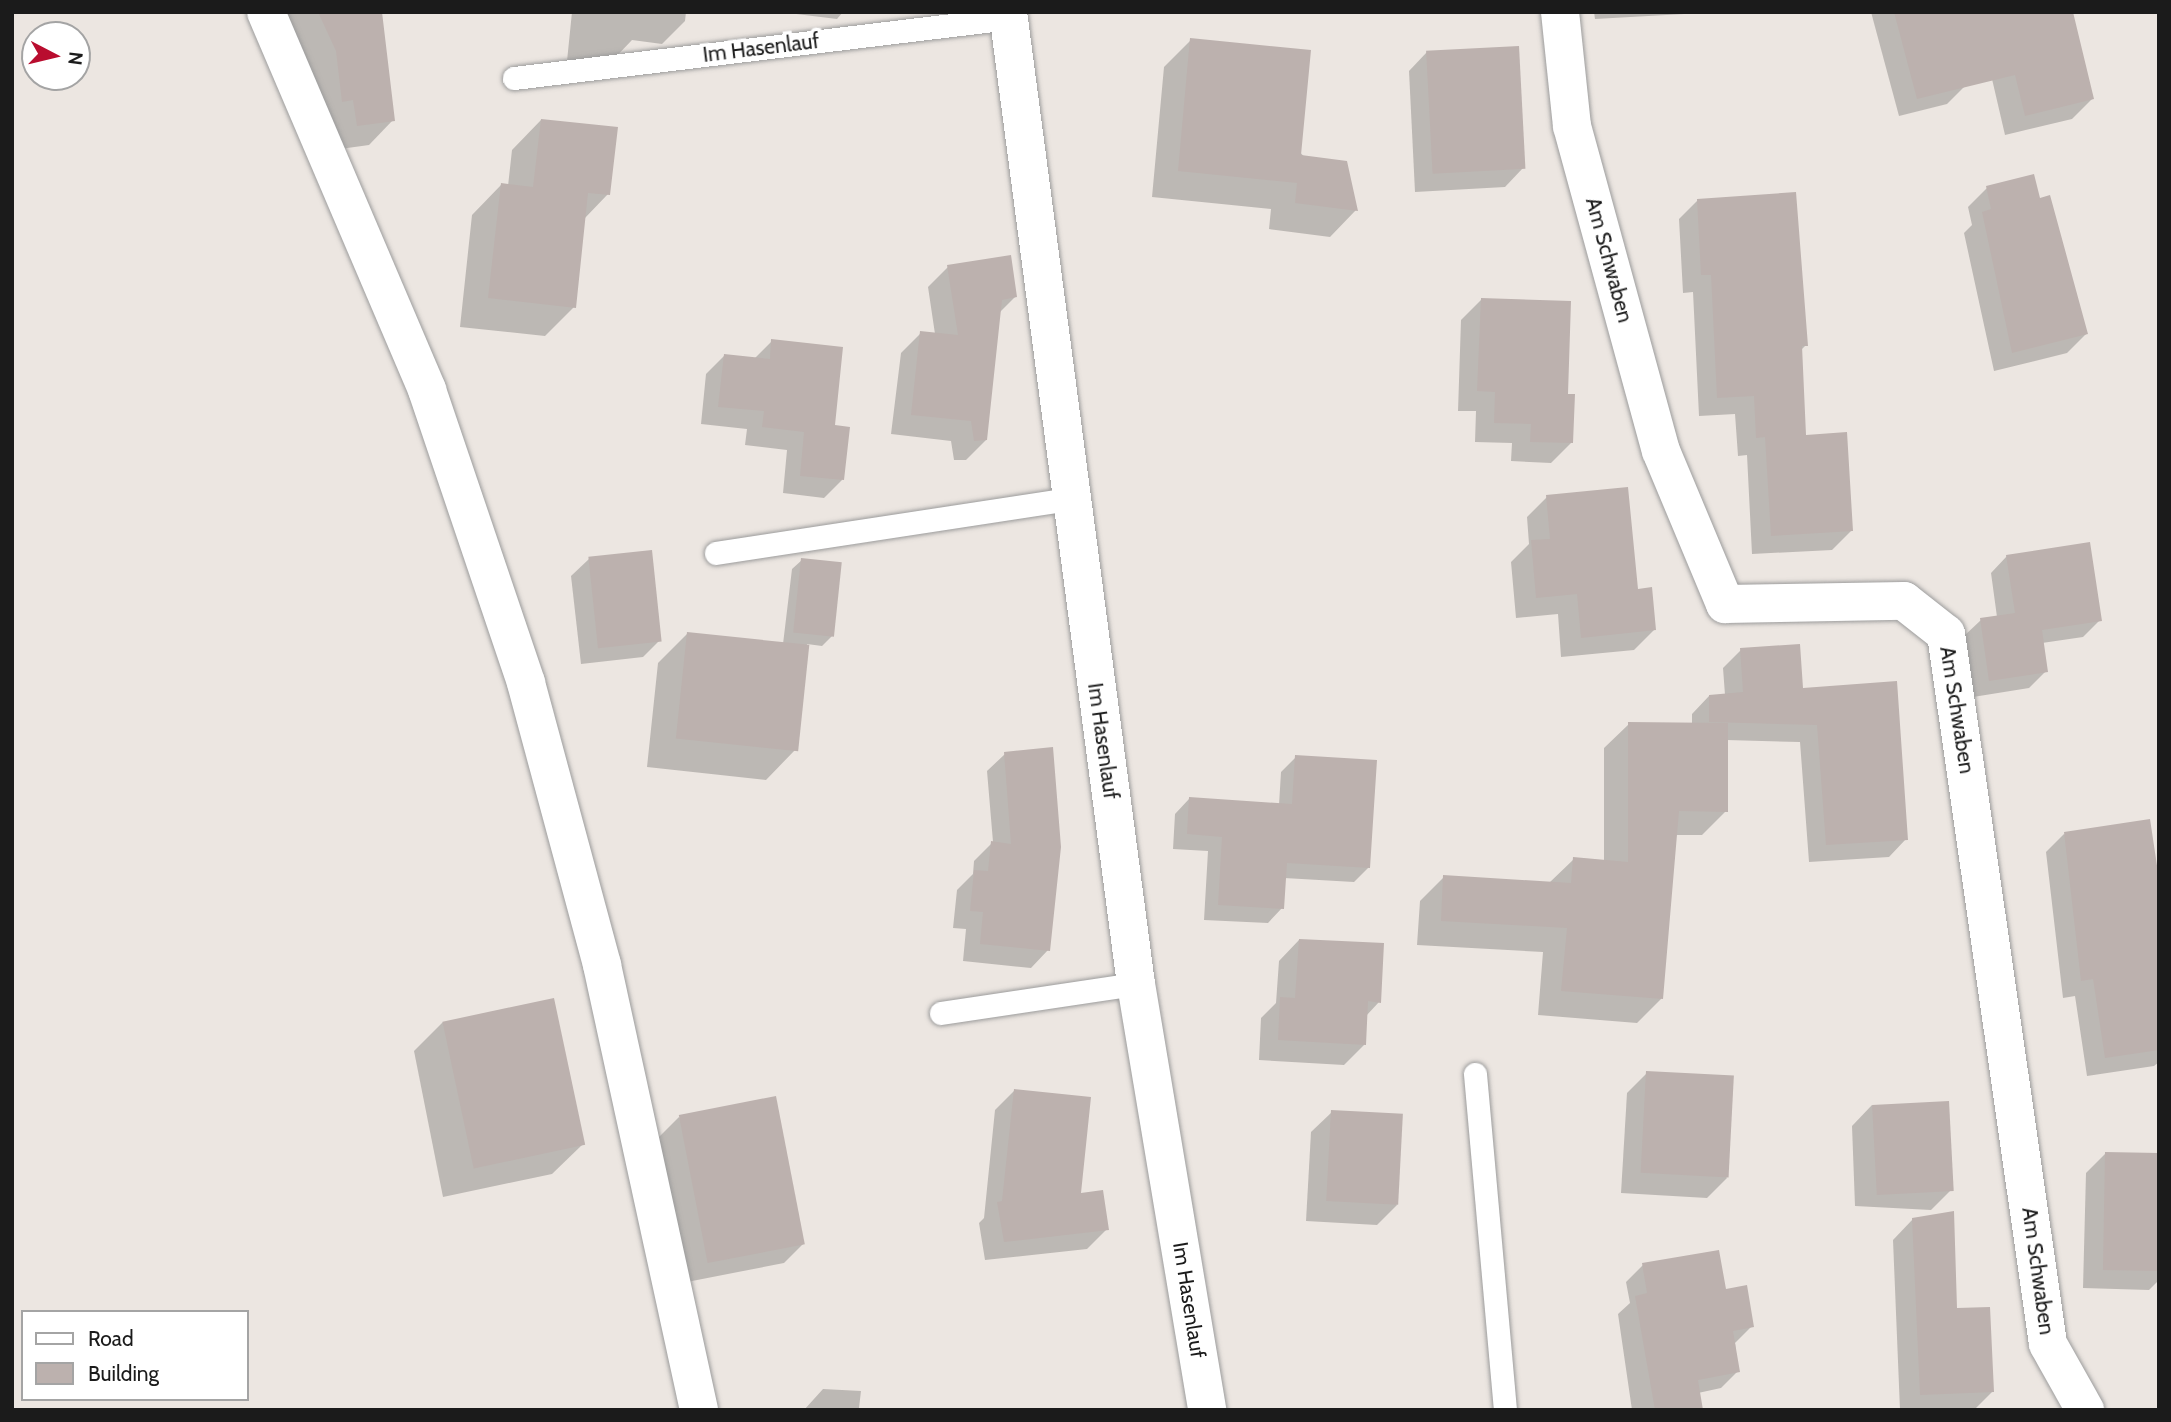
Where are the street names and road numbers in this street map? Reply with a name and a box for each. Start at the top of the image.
street label: Im Hasenlauf [701,28,821,68]
street label: Am Schwaben [1580,195,1638,325]
street label: Am Schwaben [1935,645,1979,775]
street label: Im Hasenlauf [1082,681,1124,801]
street label: Am Schwaben [2017,1206,2059,1336]
street label: Im Hasenlauf [1167,1240,1211,1360]

